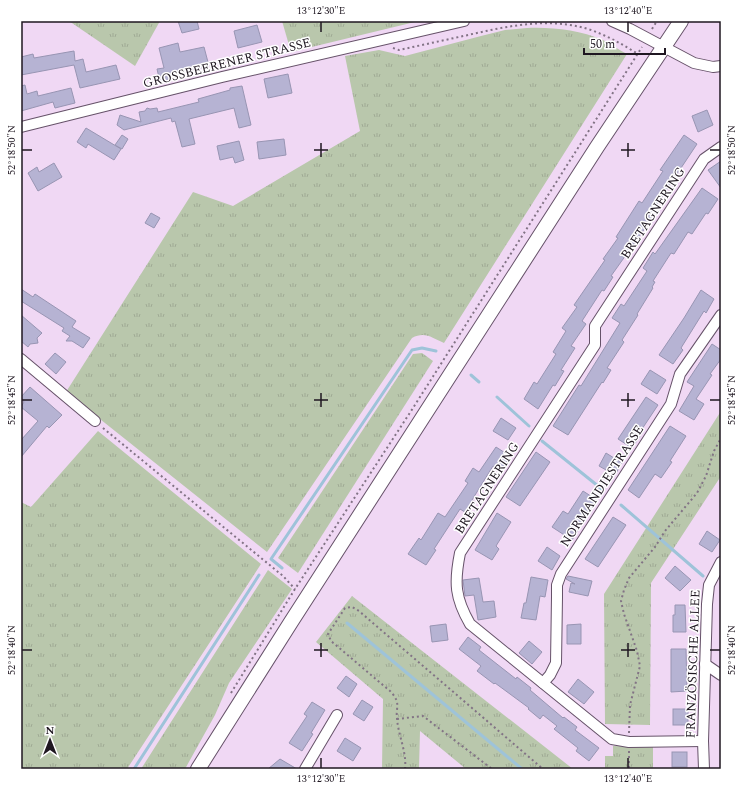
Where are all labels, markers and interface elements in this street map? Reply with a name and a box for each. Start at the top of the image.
text: 13°12'30"E [297,3,345,19]
text: 13°12'40"E [604,3,652,19]
scale bar [584,30,665,56]
street label: GROSSBEERENER STRASSE [141,32,313,94]
text: 50 m [590,35,615,54]
text: 52°18'50"N [4,125,20,175]
text: 52°18'50"N [724,125,740,175]
street label: BRETAGNERING [616,163,690,263]
text: 52°18'45"N [4,375,20,425]
text: 52°18'45"N [724,375,740,425]
street label: NORMANDIESTRASSE [555,421,649,551]
street label: BRETAGNERING [450,438,524,538]
street label: FRANZÖSISCHE ALLEE [680,589,706,739]
text: 52°18'40"N [4,625,20,675]
text: 52°18'40"N [724,625,740,675]
north arrow [30,720,70,760]
text: N [46,722,55,739]
text: 13°12'30"E [297,771,345,787]
text: 13°12'40"E [604,771,652,787]

